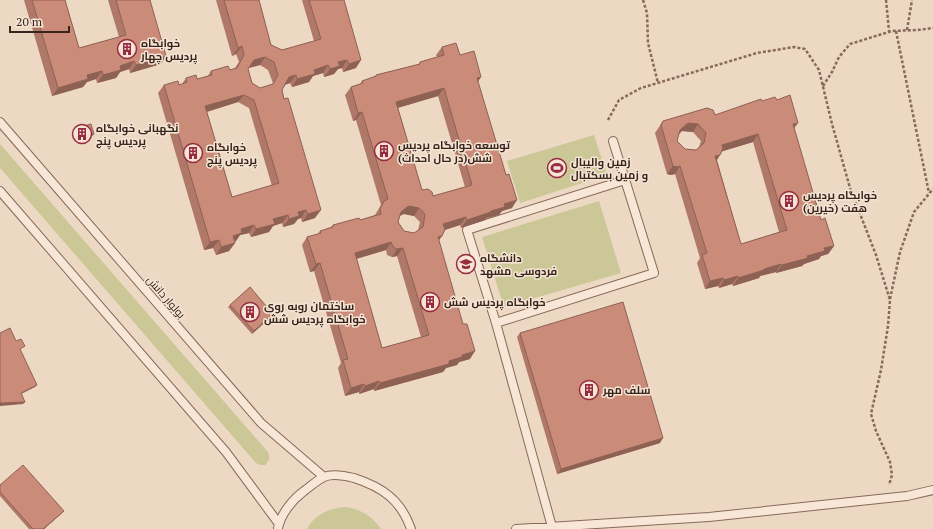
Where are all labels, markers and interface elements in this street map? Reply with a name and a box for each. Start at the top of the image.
scale bar [10,8,69,34]
text: 20 m [16,14,43,29]
place label: خوابگاه پردیس چهار [140,36,197,65]
building icon: خوابگاه پردیس چهار [116,38,138,60]
place label: نگهبانی خوابگاه پردیس پنج [96,121,179,150]
building icon: نگهبانی خوابگاه پردیس پنج [71,123,93,145]
place label: توسعه خوابگاه پردیس شش(در حال احداث) [398,138,511,165]
place label: خوابگاه پردیس پنج [207,140,257,169]
building icon: توسعه خوابگاه پردیس شش(در حال احداث) [373,140,395,162]
building icon: خوابگاه پردیس پنج [182,142,204,164]
place label: زمین والیبال و زمین بسکتبال [571,155,648,183]
sports icon: زمین والیبال و زمین بسکتبال [546,157,568,179]
place label: خوابگاه پردیس هفت (خیرین) [803,188,877,215]
building icon: خوابگاه پردیس هفت (خیرین) [778,190,800,212]
place label: دانشگاه فردوسی مشهد [480,251,557,279]
school or university icon: دانشگاه فردوسی مشهد [455,253,477,275]
street label: بولوار دانش [144,273,188,321]
building icon: خوابگاه پردیس شش [419,291,441,313]
place label: خوابگاه پردیس شش [444,295,546,311]
place label: ساختمان روبه روی خوابگاه پردیس شش [264,299,366,328]
building icon: ساختمان روبه روی خوابگاه پردیس شش [239,301,261,323]
building icon: سلف مهر [578,379,600,401]
place label: سلف مهر [602,383,650,398]

